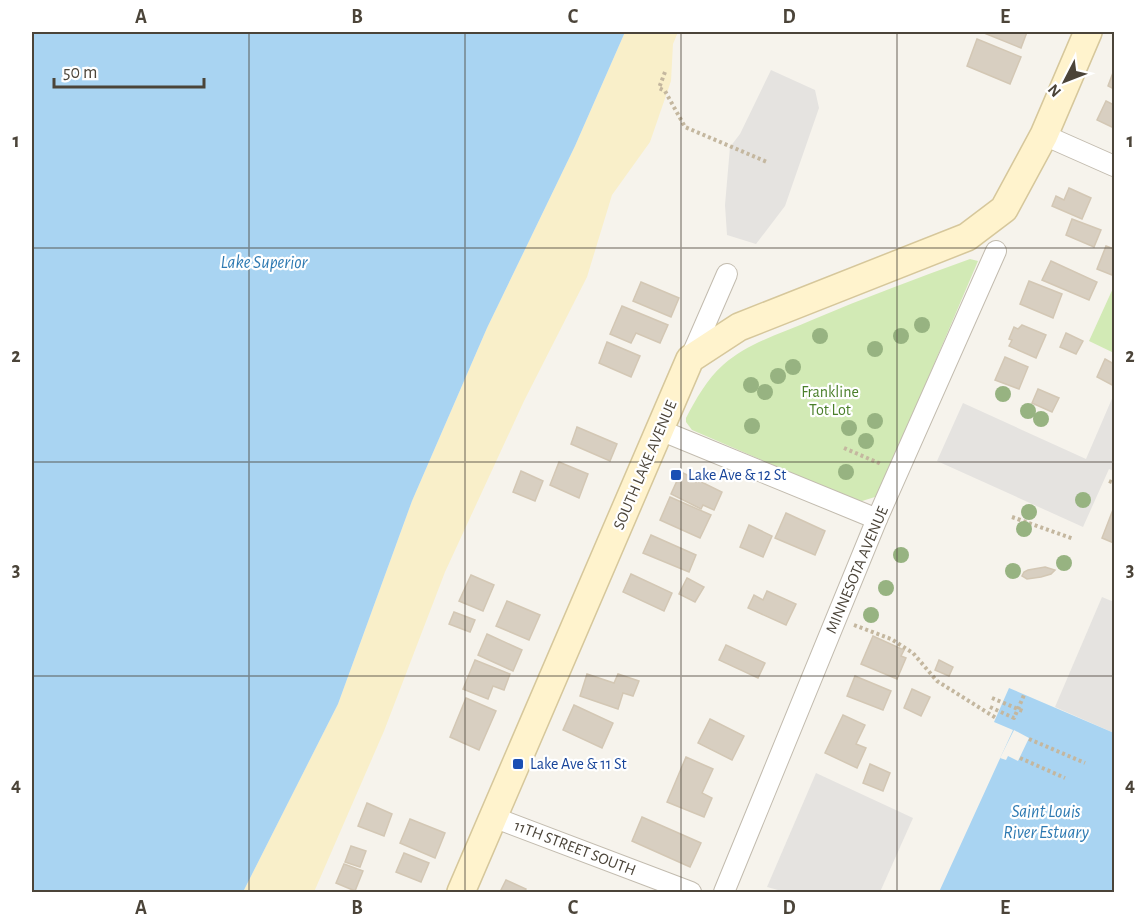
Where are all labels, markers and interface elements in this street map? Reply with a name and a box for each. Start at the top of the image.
text: A [135,7,147,27]
text: B [351,7,363,27]
text: C [568,7,579,27]
text: D [782,7,796,27]
text: E [1000,7,1010,27]
scale bar [54,51,204,89]
north arrow [1035,51,1095,111]
text: 50 m [63,64,97,82]
text: N [1045,81,1064,100]
text: 1 [12,131,20,151]
text: 1 [1126,131,1134,151]
water label: Lake Superior [221,254,309,272]
text: 2 [11,346,21,366]
text: 2 [1125,346,1135,366]
park label: Frankline Tot Lot [801,384,859,418]
street label: SOUTH LAKE AVENUE [611,398,680,532]
place label: Lake Ave & 12 St [688,467,786,483]
marker: Lake Ave & 12 St [669,468,683,482]
street label: MINNESOTA AVENUE [823,504,891,636]
text: 3 [12,560,20,580]
text: 3 [1126,560,1134,580]
place label: Lake Ave & 11 St [530,756,627,772]
marker: Lake Ave & 11 St [511,757,525,771]
text: 4 [11,775,21,795]
text: 4 [1125,775,1135,795]
water label: Saint Louis River Estuary [1003,803,1089,842]
street label: 11TH STREET SOUTH [512,817,638,879]
text: A [135,898,147,918]
text: B [351,898,363,918]
text: C [568,898,579,918]
text: D [782,898,796,918]
text: E [1000,898,1010,918]

